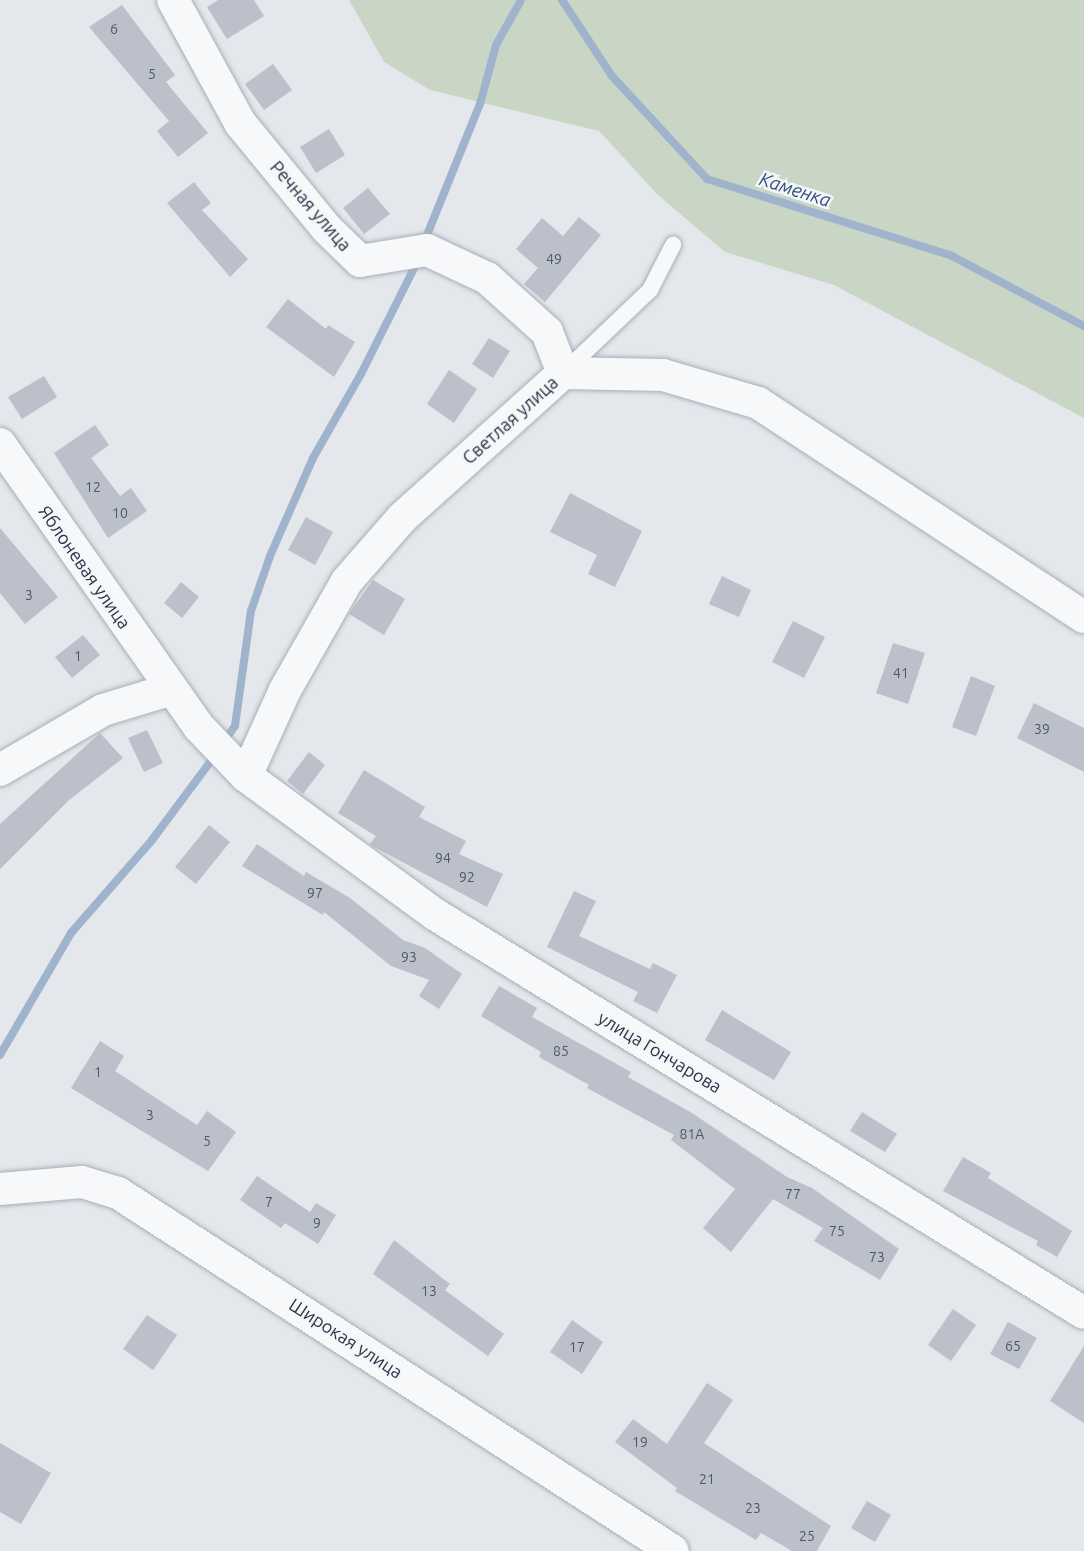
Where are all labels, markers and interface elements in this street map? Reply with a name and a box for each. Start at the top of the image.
house number: 6 [110,21,118,37]
house number: 5 [148,66,156,82]
street label: Речная улица [266,156,356,256]
water label: Каменка [756,168,834,212]
house number: 49 [546,251,562,267]
street label: Светлая улица [458,371,562,469]
house number: 12 [85,479,101,495]
street label: Яблоневая улица [34,501,136,633]
house number: 10 [112,505,128,521]
house number: 3 [25,587,33,603]
house number: 1 [74,648,82,664]
house number: 41 [893,665,909,681]
house number: 39 [1034,721,1050,737]
house number: 94 [435,850,451,866]
house number: 92 [459,869,475,885]
house number: 97 [307,885,323,901]
house number: 93 [401,949,417,965]
street label: улица Гончарова [594,1007,726,1097]
house number: 85 [553,1043,569,1059]
house number: 1 [94,1064,102,1080]
house number: 3 [146,1107,154,1123]
house number: 81А [680,1126,704,1142]
house number: 5 [203,1133,211,1149]
house number: 77 [785,1186,801,1202]
house number: 7 [265,1194,273,1210]
house number: 9 [313,1215,321,1231]
house number: 75 [829,1223,845,1239]
house number: 73 [869,1249,885,1265]
house number: 13 [421,1283,437,1299]
street label: Широкая улица [285,1293,407,1383]
house number: 65 [1005,1338,1021,1354]
house number: 17 [569,1339,585,1355]
house number: 19 [632,1434,648,1450]
house number: 21 [699,1471,715,1487]
house number: 23 [745,1500,761,1516]
house number: 25 [799,1528,815,1544]

